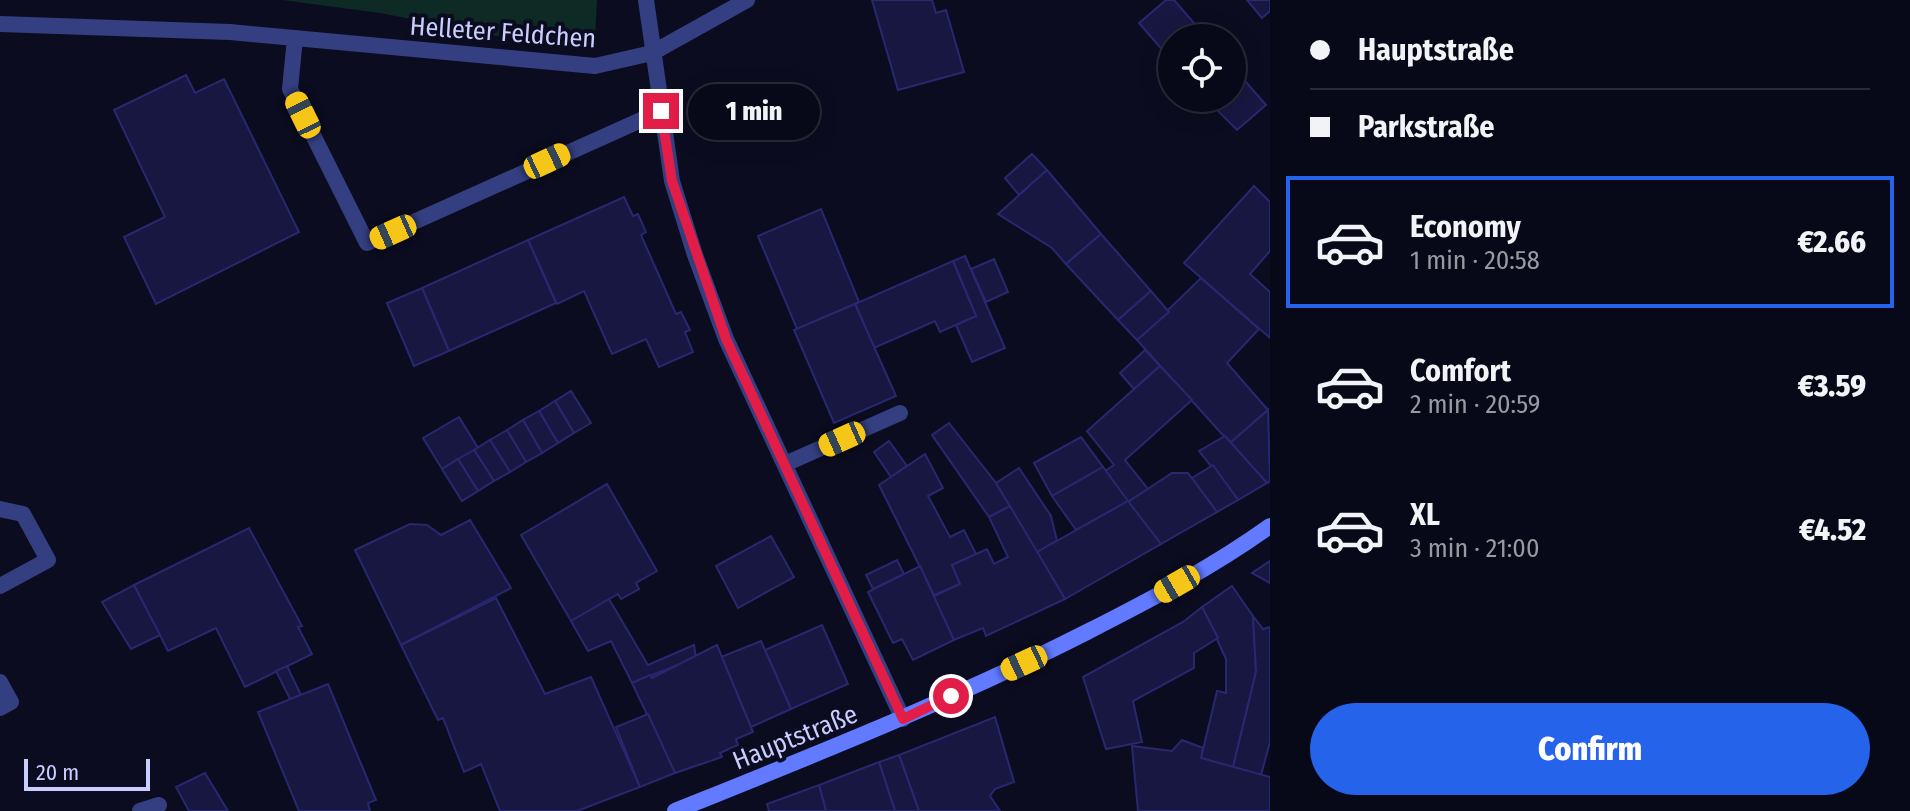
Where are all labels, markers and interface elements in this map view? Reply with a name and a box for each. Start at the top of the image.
street label: Helleter Feldchen [409,11,597,54]
map controls [1158,24,1246,112]
button: locate [1158,24,1246,112]
text: Hauptstraße [1358,32,1514,68]
callout: 1 min [689,83,821,139]
car [282,88,324,142]
route end [643,93,679,129]
text: 1 min [726,96,782,127]
text: Parkstraße [1358,109,1494,145]
car [520,140,574,182]
icon: car [1314,206,1386,278]
text: Economy [1410,209,1521,245]
car [366,211,420,253]
text: €2.66 [1797,224,1866,260]
text: 1 min · 20:58 [1410,245,1540,276]
icon: car [1314,350,1386,422]
text: Comfort [1410,353,1511,389]
text: €3.59 [1798,368,1866,404]
text: 2 min · 20:59 [1410,389,1540,420]
car [815,418,869,460]
icon: car [1314,494,1386,566]
text: XL [1410,497,1440,533]
text: €4.52 [1799,512,1866,548]
text: 3 min · 21:00 [1410,533,1539,564]
car [1150,562,1204,606]
car [997,642,1051,684]
route start [933,678,969,714]
street label: Hauptstraße [728,698,862,777]
button: Confirm [1310,703,1870,795]
scale bar [24,755,150,791]
text: 20 m [36,759,79,786]

